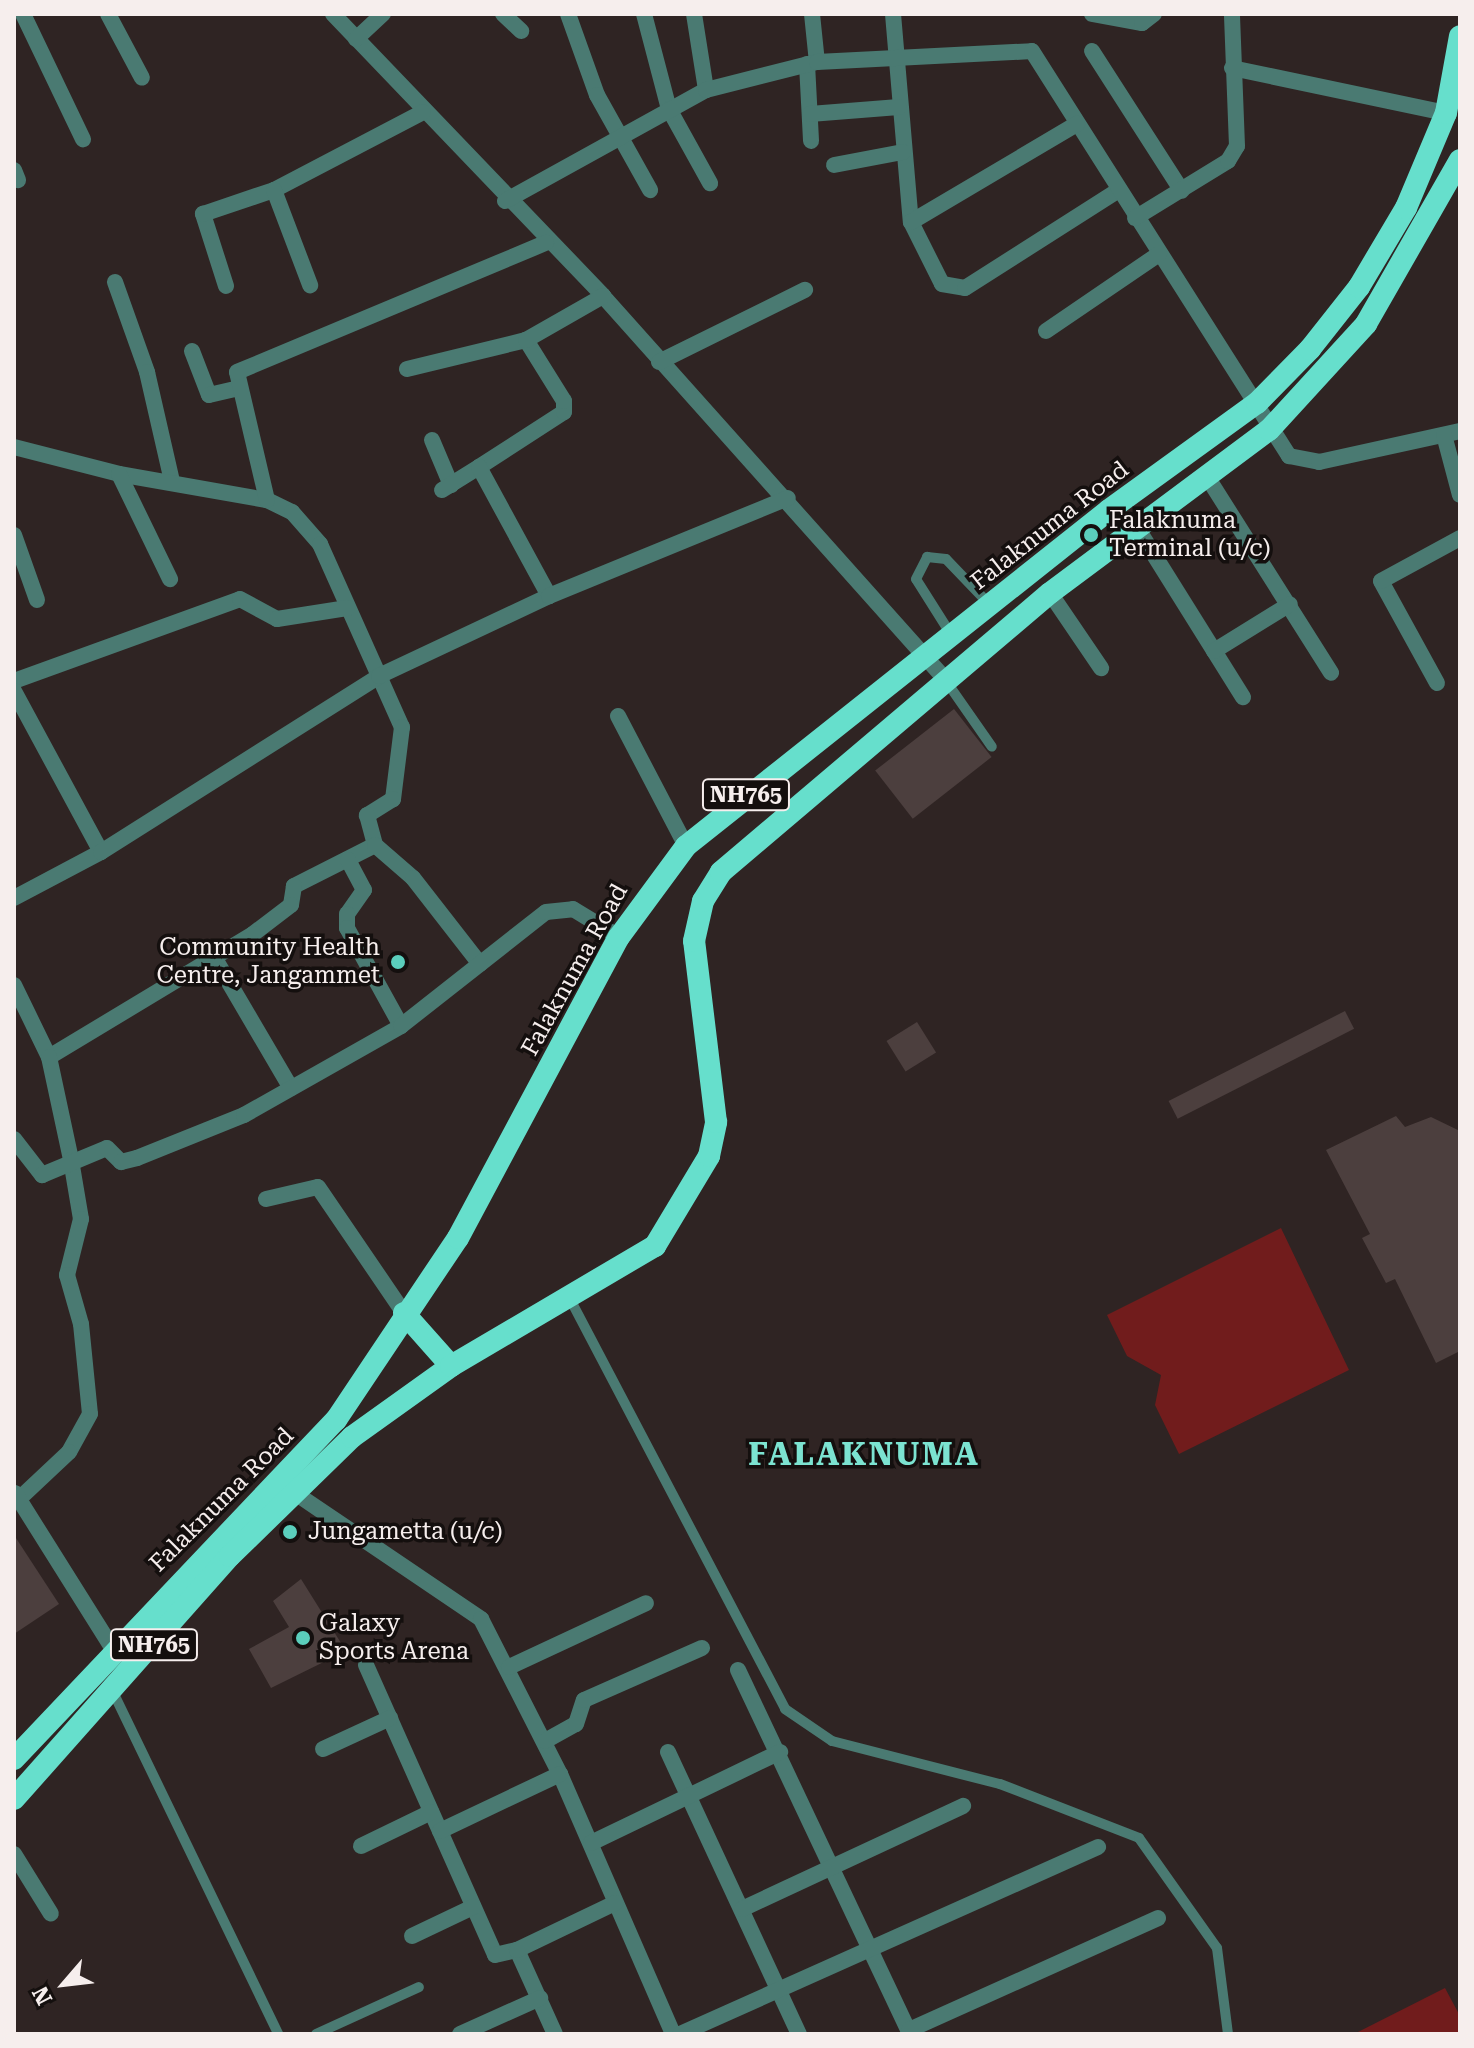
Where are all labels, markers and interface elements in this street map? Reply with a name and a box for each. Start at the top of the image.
street label: Falaknuma Road [965,456,1135,596]
place label: Falaknuma Terminal (u/c) [1109,507,1271,563]
marker: Falaknuma Terminal (u/c) [1080,524,1102,546]
road number: NH765 [700,777,792,813]
street label: Falaknuma Road [516,879,634,1061]
place label: Community Health Centre, Jangammet [156,934,380,990]
marker: Community Health Centre, Jangammet [387,951,409,973]
street label: Falaknuma Road [144,1422,300,1578]
district label: FALAKNUMA [748,1435,980,1473]
place label: Jungametta (u/c) [308,1518,503,1546]
marker: Jungametta (u/c) [279,1521,301,1543]
place label: Galaxy Sports Arena [319,1610,469,1666]
road number: NH765 [108,1627,200,1663]
marker: Galaxy Sports Arena [294,1629,312,1647]
north arrow [24,1944,104,2024]
text: N [27,1982,57,2009]

